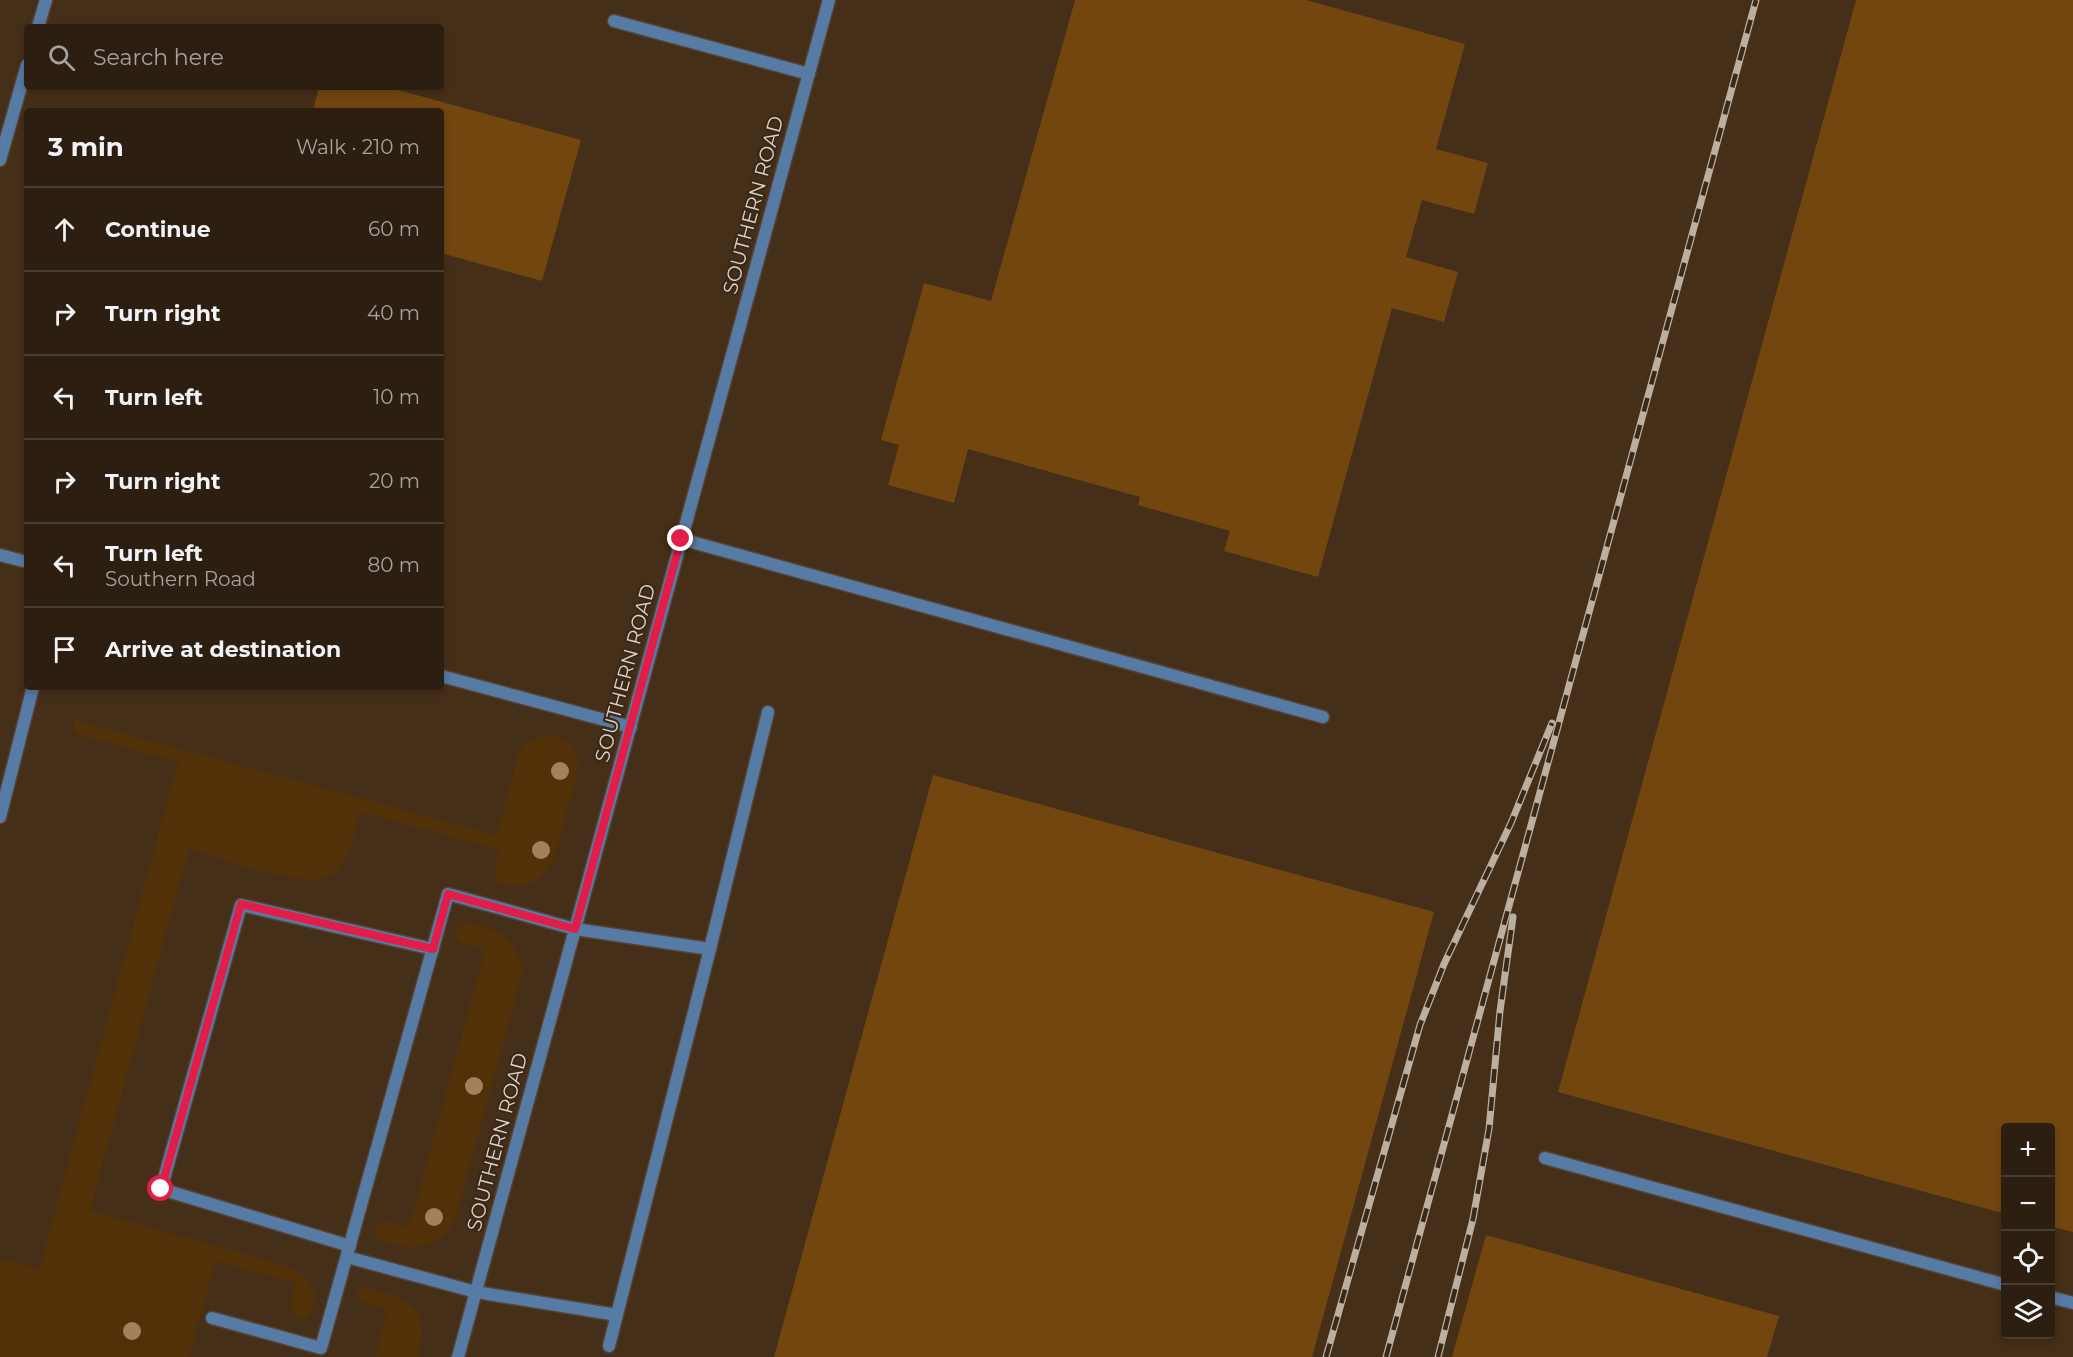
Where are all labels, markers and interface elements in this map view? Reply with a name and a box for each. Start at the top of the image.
search box [24,24,444,90]
icon: search [45,41,78,74]
text: Search here [93,44,224,71]
street label: SOUTHERN ROAD [718,113,788,297]
text: 3 min [48,131,124,163]
text: Walk · 210 m [296,135,420,159]
icon: ahead [48,213,81,246]
text: Continue [105,216,211,243]
text: 60 m [368,217,420,241]
icon: right [48,297,81,330]
text: Turn right [105,300,220,327]
text: 40 m [367,301,420,325]
icon: left [48,381,81,414]
text: Turn left [105,384,203,411]
text: 10 m [373,385,420,409]
icon: right [48,465,81,498]
text: Turn right [105,468,220,495]
text: 20 m [369,469,420,493]
route end [667,525,693,551]
text: Turn left [105,540,203,567]
icon: left [48,549,81,582]
text: 80 m [368,553,420,577]
text: Southern Road [105,567,256,591]
street label: SOUTHERN ROAD [590,581,660,765]
icon: arrive [48,633,81,666]
text: Arrive at destination [105,636,341,663]
street label: SOUTHERN ROAD [462,1050,532,1234]
map controls [2001,1123,2055,1339]
button: + [2001,1123,2055,1177]
route start [147,1175,173,1201]
button: − [2001,1177,2055,1231]
button: locate [2001,1231,2055,1285]
button: layers [2001,1285,2055,1339]

